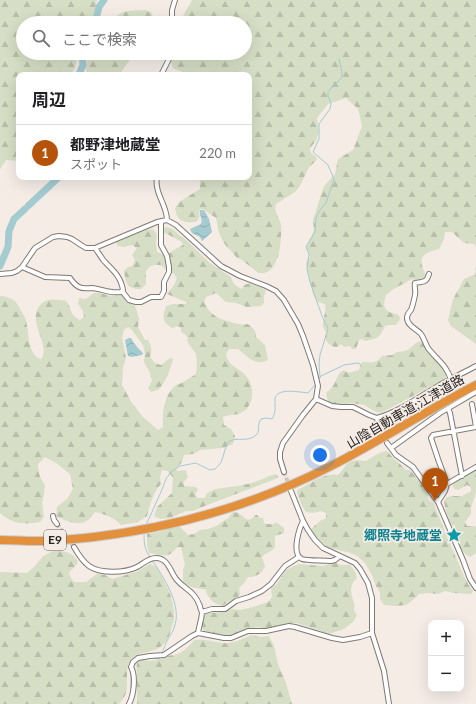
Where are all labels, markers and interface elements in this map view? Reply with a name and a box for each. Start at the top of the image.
search box [16,16,252,60]
icon: search [30,27,52,49]
text: ここで検索 [62,30,137,48]
text: 周辺 [32,89,66,110]
text: 都野津地蔵堂 [70,135,160,153]
text: 1 [41,145,49,161]
text: 220 m [199,145,236,161]
text: スポット [70,156,122,172]
street label: 山陰自動車道;江津道路 [343,371,467,451]
your location [310,445,330,465]
pin: 1 [422,468,448,501]
place icon: 郷照寺地蔵堂 [445,526,463,544]
place label: 郷照寺地蔵堂 [364,527,442,543]
road number: E9 [44,530,66,550]
map controls [428,620,464,692]
button: + [428,620,464,656]
button: − [428,656,464,692]

